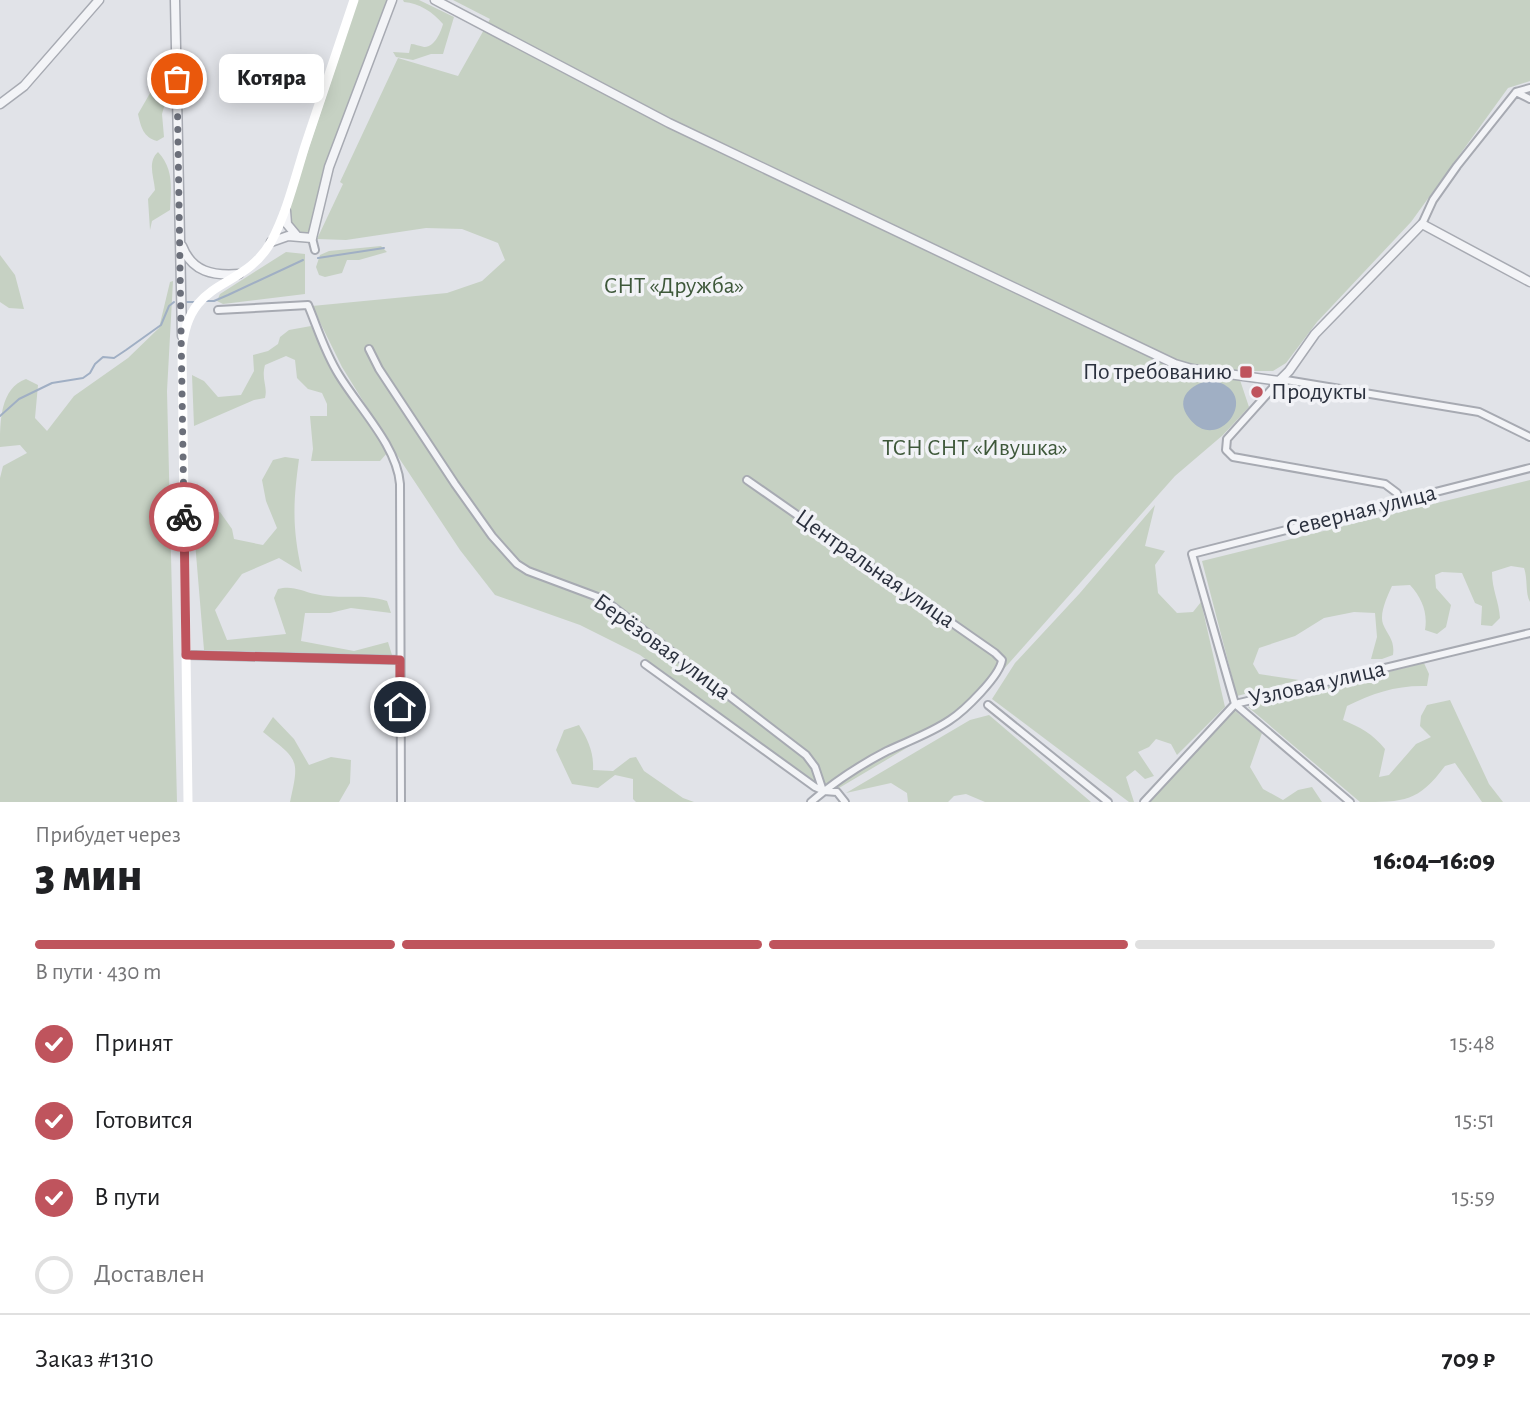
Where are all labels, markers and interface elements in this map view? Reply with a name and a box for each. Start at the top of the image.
pin [147,49,207,109]
callout: Котяра [219,55,324,104]
icon: bag [158,60,196,98]
text: Котяра [237,67,306,90]
park label: СНТ «Дружба» [604,274,744,298]
place label: По требованию [1083,360,1232,384]
marker: По требованию [1238,364,1254,380]
place label: Продукты [1271,380,1367,404]
marker: Продукты [1249,384,1265,400]
park label: ТСН СНТ «Ивушка» [882,436,1068,460]
street label: Северная улица [1283,481,1439,541]
courier [149,482,219,552]
icon: bike [165,498,203,536]
street label: Центральная улица [791,505,959,633]
street label: Берёзовая улица [589,589,735,705]
street label: Узловая улица [1247,657,1387,711]
pin [370,677,430,737]
icon: home [381,688,419,726]
text: Прибудет через [35,824,181,847]
text: 16:04–16:09 [1374,848,1495,874]
text: 3 мин [35,853,142,899]
text: В пути · 430 m [35,961,162,984]
icon: check [35,1025,73,1063]
text: Принят [94,1030,173,1056]
text: 15:48 [1450,1032,1495,1055]
icon: check [35,1102,73,1140]
text: Готовится [94,1107,193,1133]
text: 15:51 [1455,1109,1495,1132]
icon: check [35,1179,73,1217]
text: В пути [94,1184,160,1210]
text: 15:59 [1452,1186,1495,1209]
text: Доставлен [94,1261,205,1287]
text: Заказ #1310 [35,1346,154,1372]
text: 709 ₽ [1442,1346,1495,1372]

